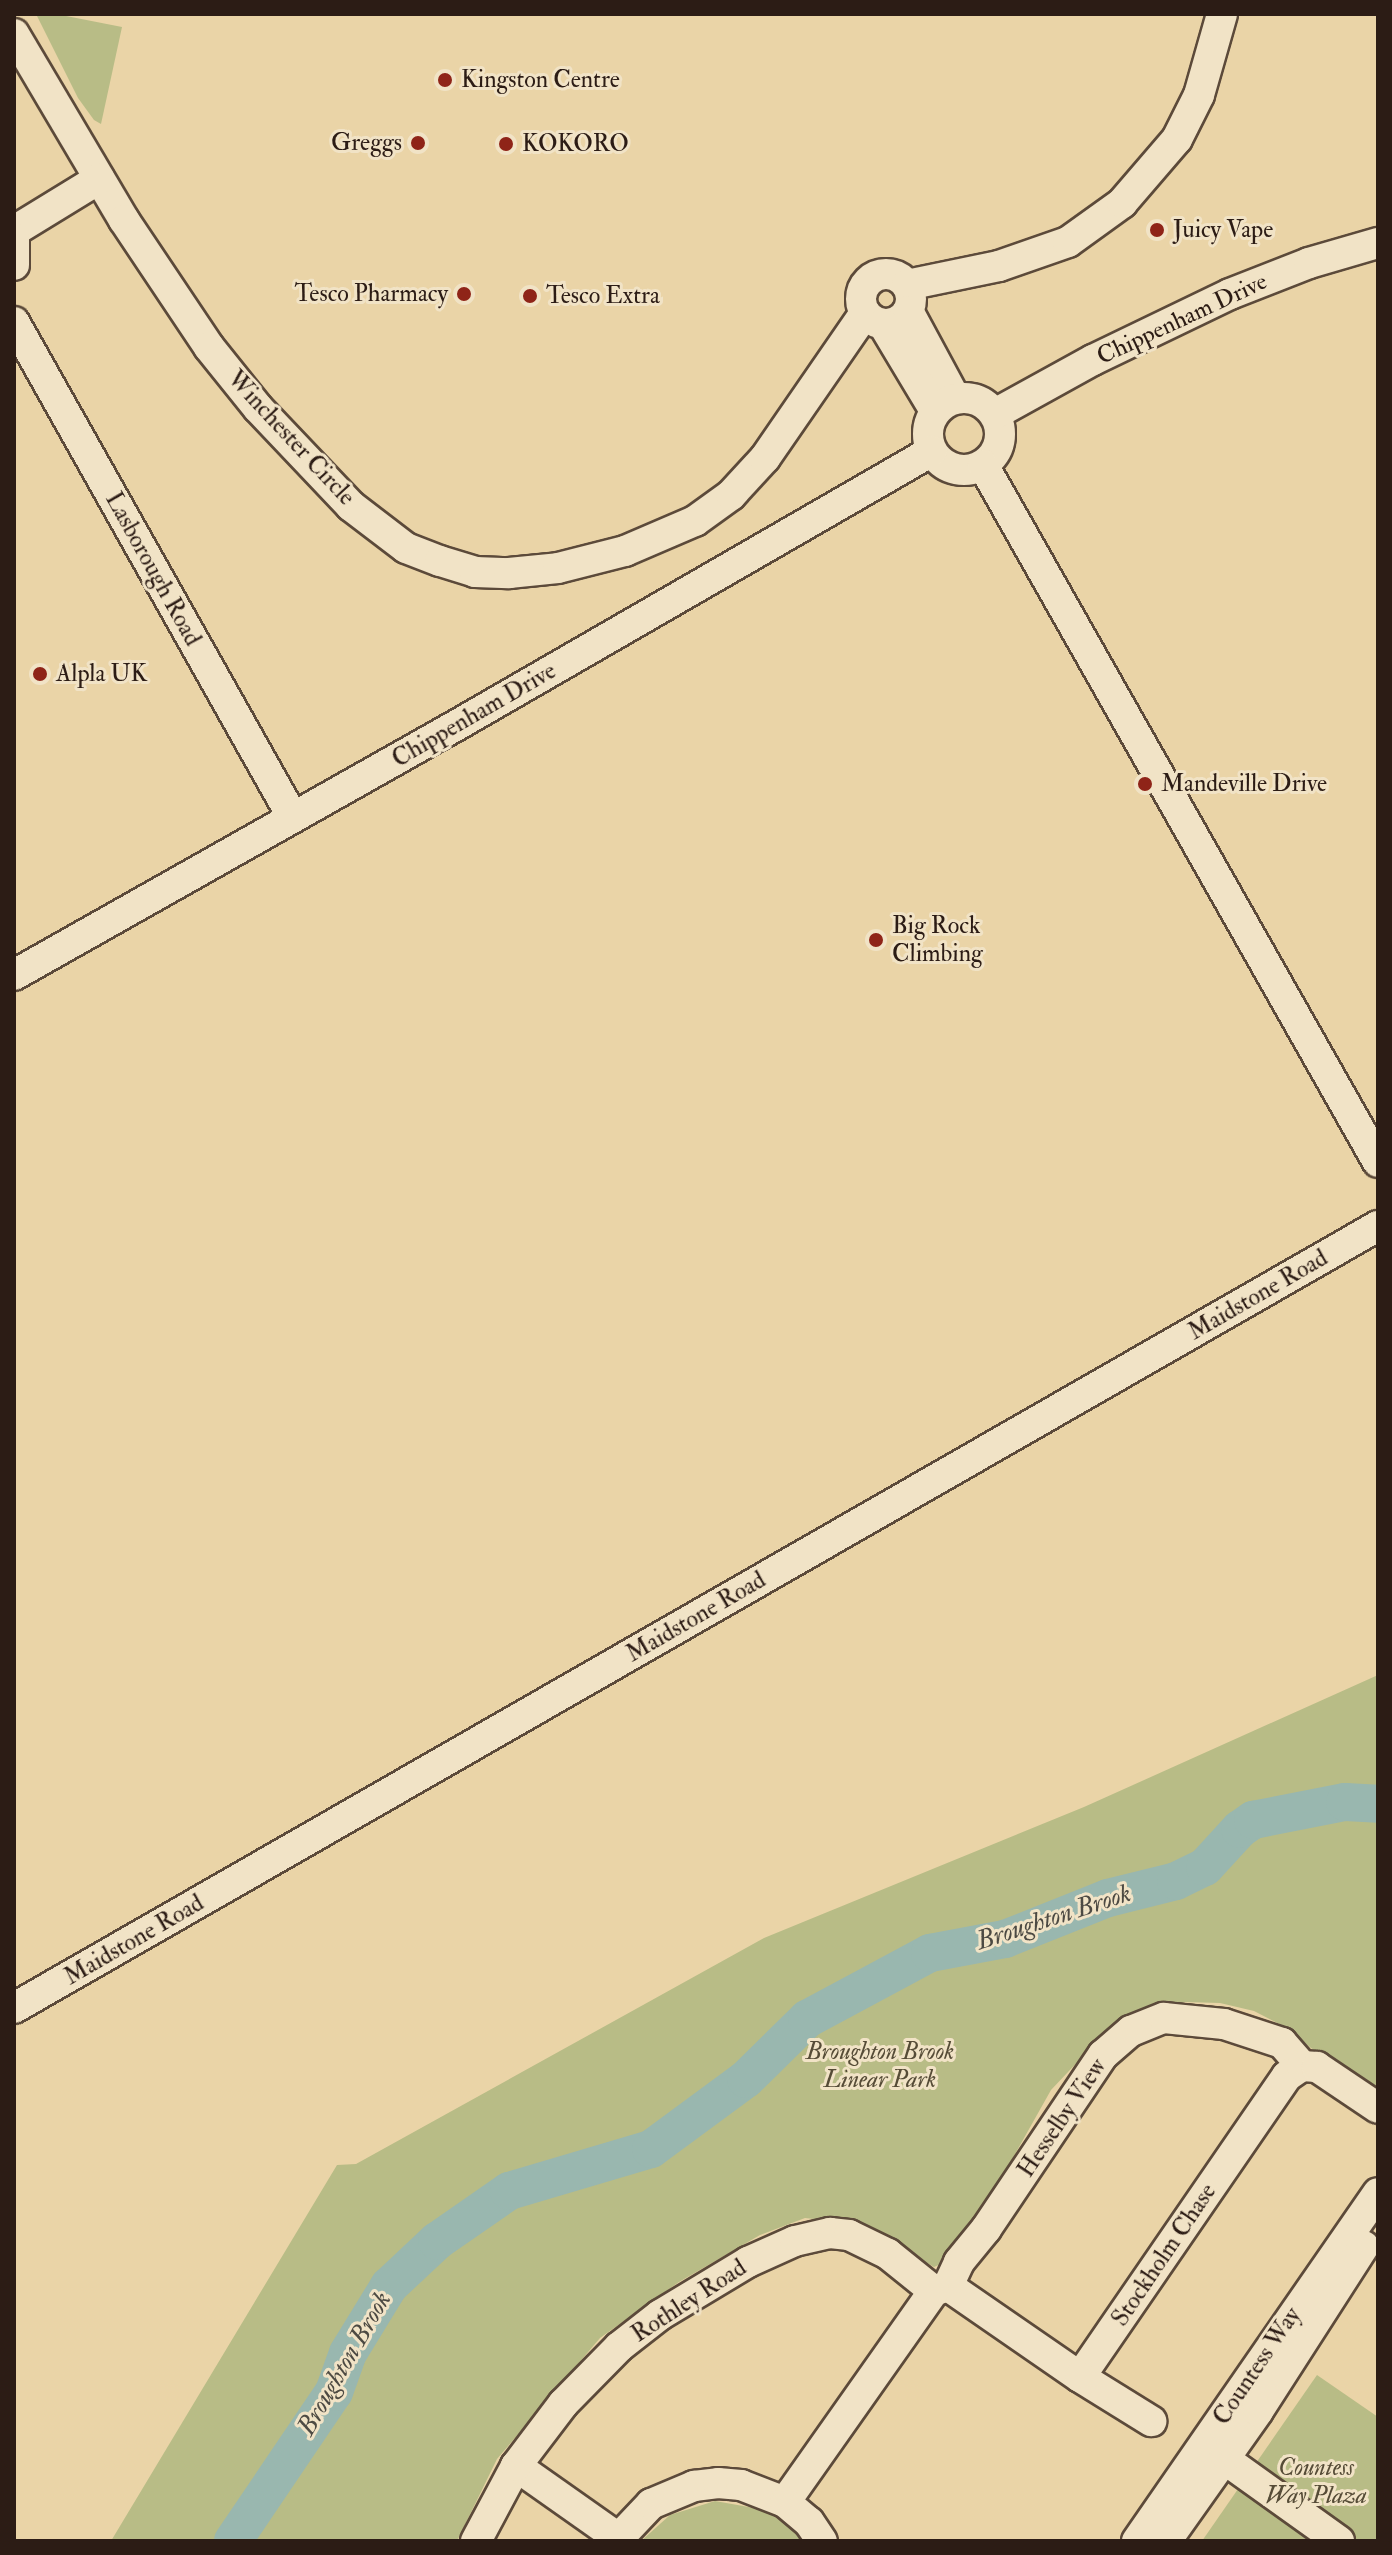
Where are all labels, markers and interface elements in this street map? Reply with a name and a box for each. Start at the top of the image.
place label: Kingston Centre [461,66,620,94]
marker: Kingston Centre [436,71,454,89]
place label: Greggs [331,129,402,157]
place label: KOKORO [522,130,629,158]
marker: Greggs [409,134,427,152]
marker: KOKORO [497,135,515,153]
place label: Juicy Vape [1173,216,1273,244]
marker: Juicy Vape [1148,221,1166,239]
street label: Chippenham Drive [1092,267,1272,371]
place label: Tesco Pharmacy [295,280,448,308]
place label: Tesco Extra [546,282,660,310]
marker: Tesco Pharmacy [455,285,473,303]
marker: Tesco Extra [521,287,539,305]
street label: Winchester Circle [221,365,361,511]
street label: Lasborough Road [99,487,207,651]
street label: Chippenham Drive [387,656,561,774]
place label: Alpla UK [56,660,147,688]
marker: Alpla UK [31,665,49,683]
place label: Mandeville Drive [1161,770,1327,798]
marker: Mandeville Drive [1136,775,1154,793]
place label: Big Rock Climbing [892,912,983,968]
marker: Big Rock Climbing [867,931,885,949]
street label: Maidstone Road [1183,1243,1333,1347]
street label: Maidstone Road [621,1565,771,1669]
water label: Broughton Brook [973,1878,1135,1958]
street label: Maidstone Road [59,1888,209,1992]
park label: Broughton Brook Linear Park [806,2038,954,2094]
street label: Hesselby View [1012,2053,1112,2183]
street label: Stockholm Chase [1106,2178,1222,2332]
street label: Rothley Road [626,2253,752,2349]
water label: Broughton Brook [291,2287,399,2441]
street label: Countess Way [1207,2302,1307,2430]
park label: Countess Way Plaza [1265,2454,1367,2510]

